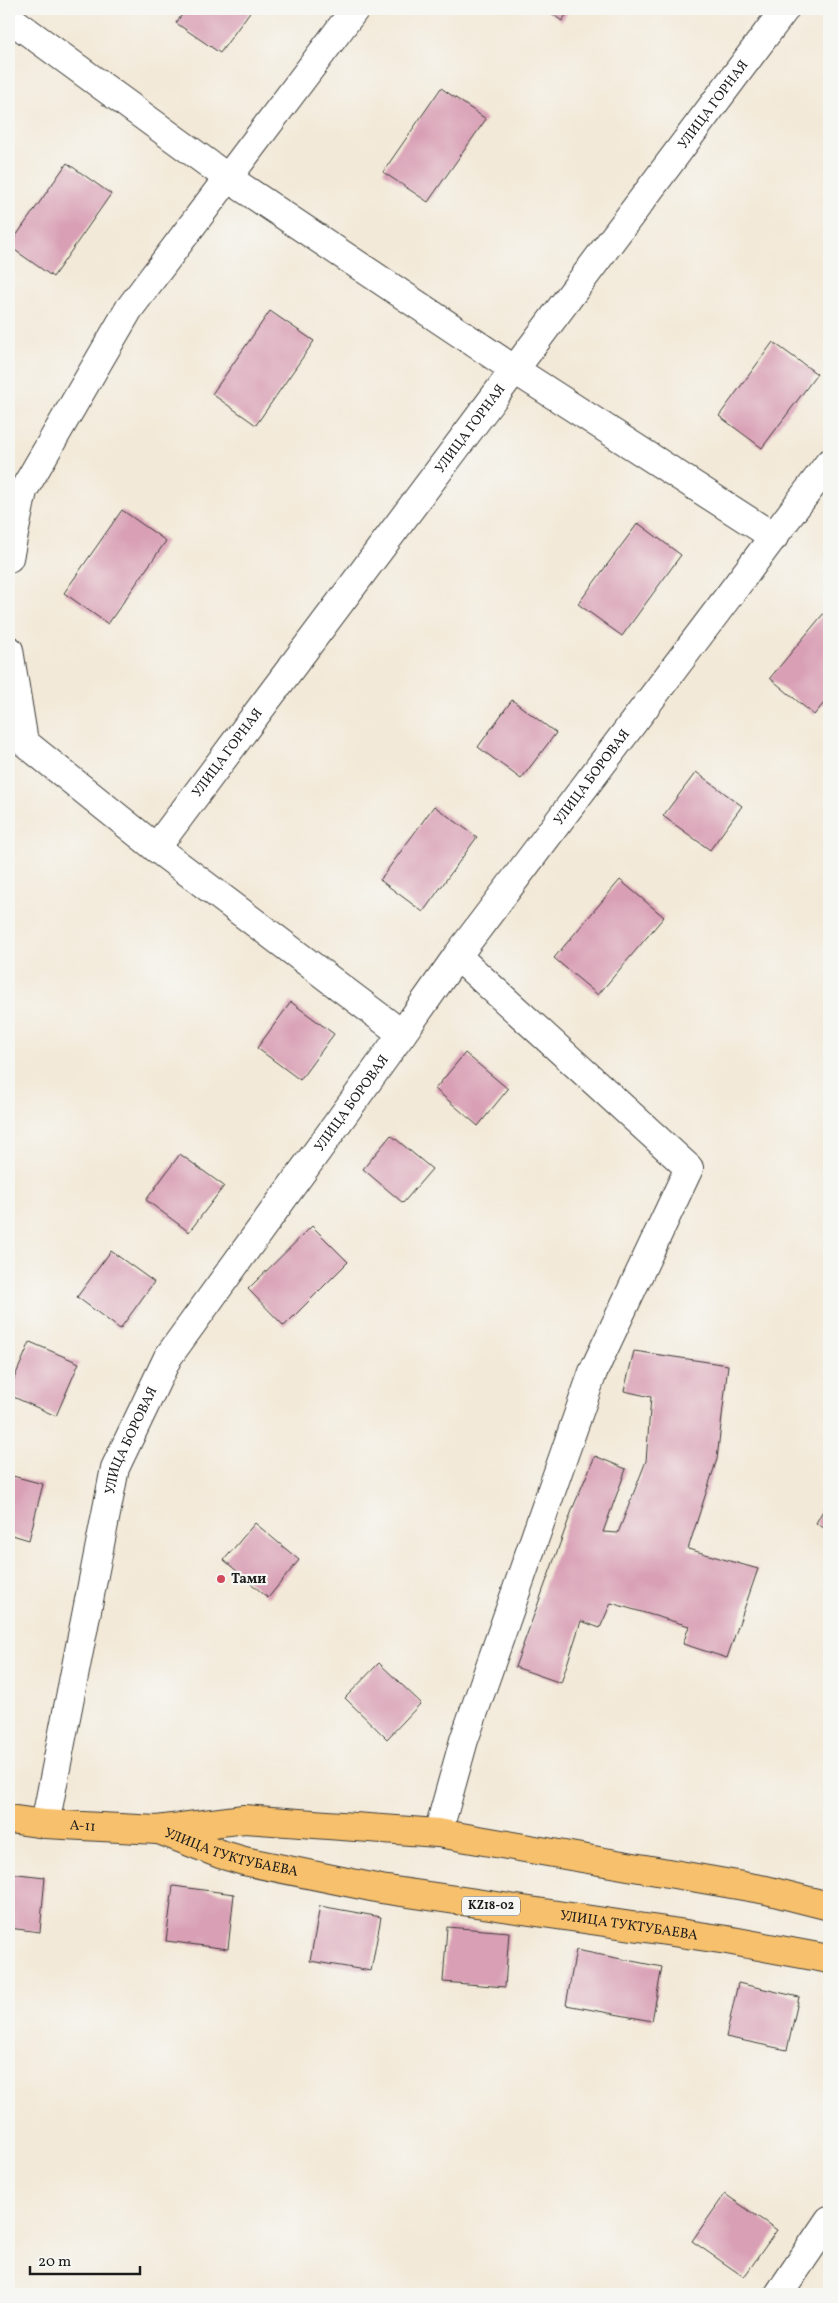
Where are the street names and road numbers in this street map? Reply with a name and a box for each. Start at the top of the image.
street label: УЛИЦА ГОРНАЯ [674,56,753,153]
street label: УЛИЦА ГОРНАЯ [431,380,510,477]
street label: УЛИЦА ГОРНАЯ [188,704,267,801]
street label: УЛИЦА БОРОВАЯ [549,725,634,829]
street label: УЛИЦА БОРОВАЯ [310,1051,393,1156]
street label: УЛИЦА БОРОВАЯ [101,1384,162,1496]
street label: А-11 [69,1816,96,1836]
street label: УЛИЦА ТУКТУБАЕВА [161,1823,300,1881]
road number: KZ18-02 [462,1896,520,1915]
street label: УЛИЦА ТУКТУБАЕВА [559,1906,699,1945]

